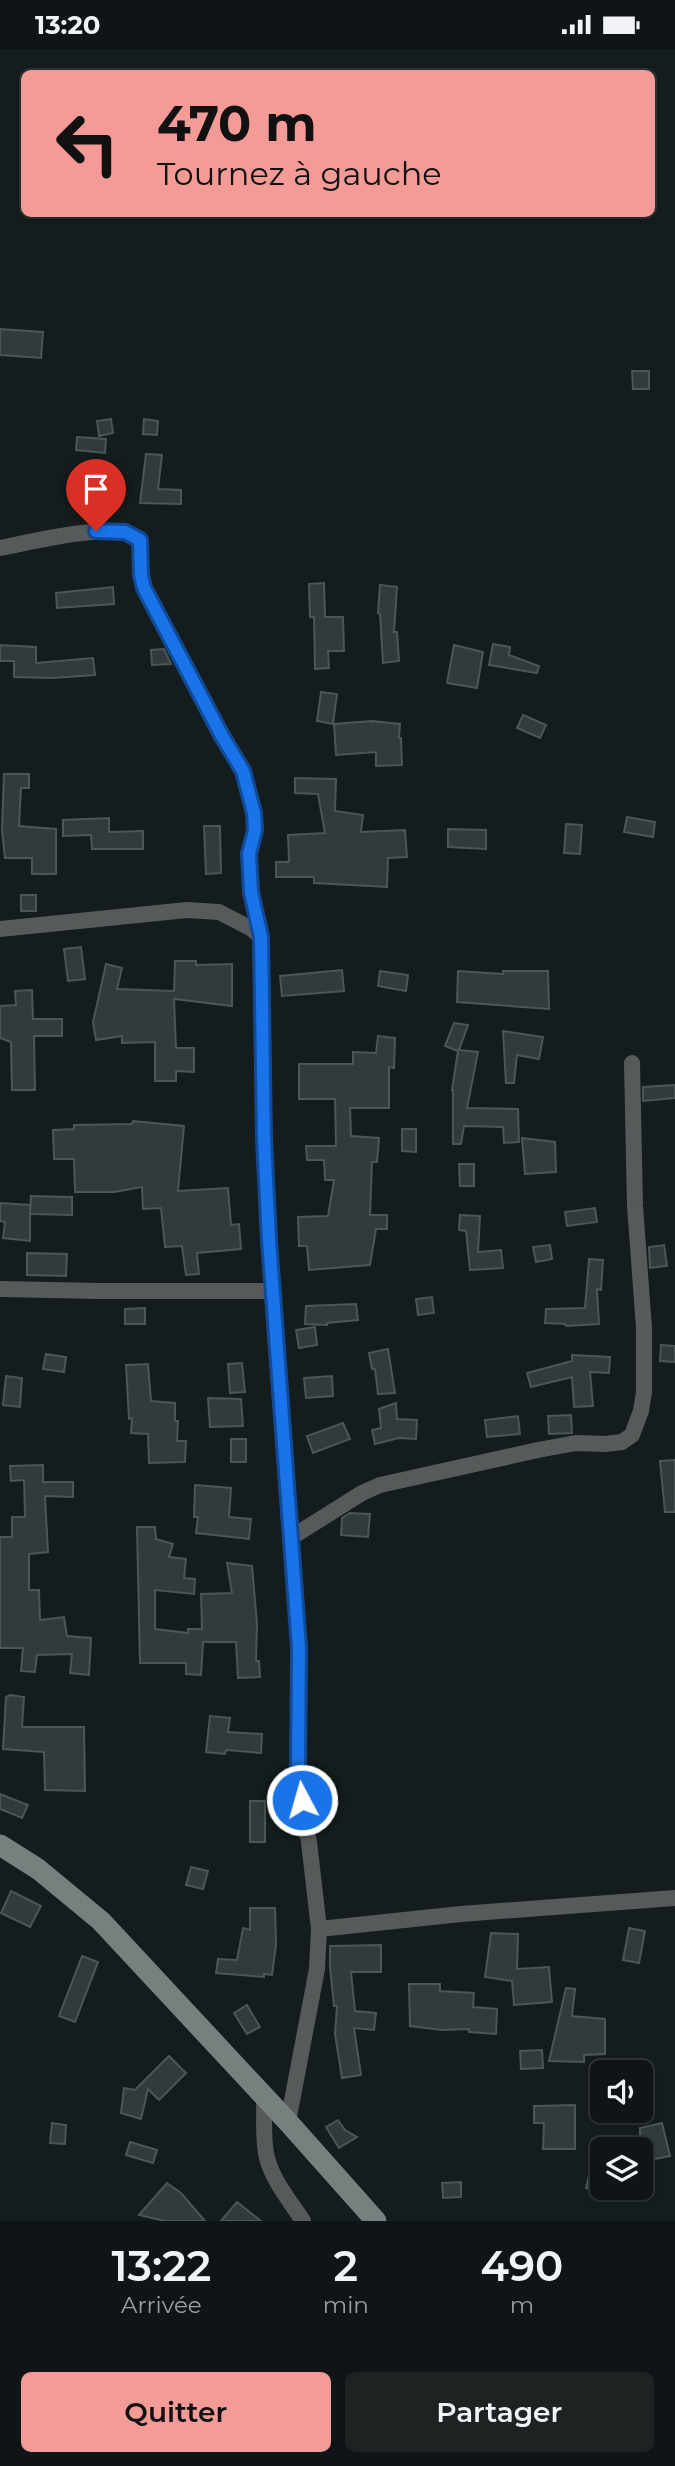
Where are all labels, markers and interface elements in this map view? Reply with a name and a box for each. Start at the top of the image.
text: 13:20 [35,9,100,41]
text: 470 m [157,94,317,153]
icon: left [42,98,133,189]
text: Tournez à gauche [157,154,442,193]
pin [66,459,126,531]
icon: arrive [77,470,115,508]
position arrow [265,1763,339,1837]
map controls [590,2060,653,2200]
button: sound [590,2060,653,2123]
button: layers [590,2137,653,2200]
text: 13:22 [112,2240,211,2292]
text: 2 [334,2240,358,2292]
text: 490 [480,2240,563,2292]
text: Arrivée [121,2291,202,2319]
text: min [323,2291,369,2319]
text: m [510,2291,534,2319]
button: Quitter [21,2372,331,2452]
button: Partager [345,2372,654,2452]

